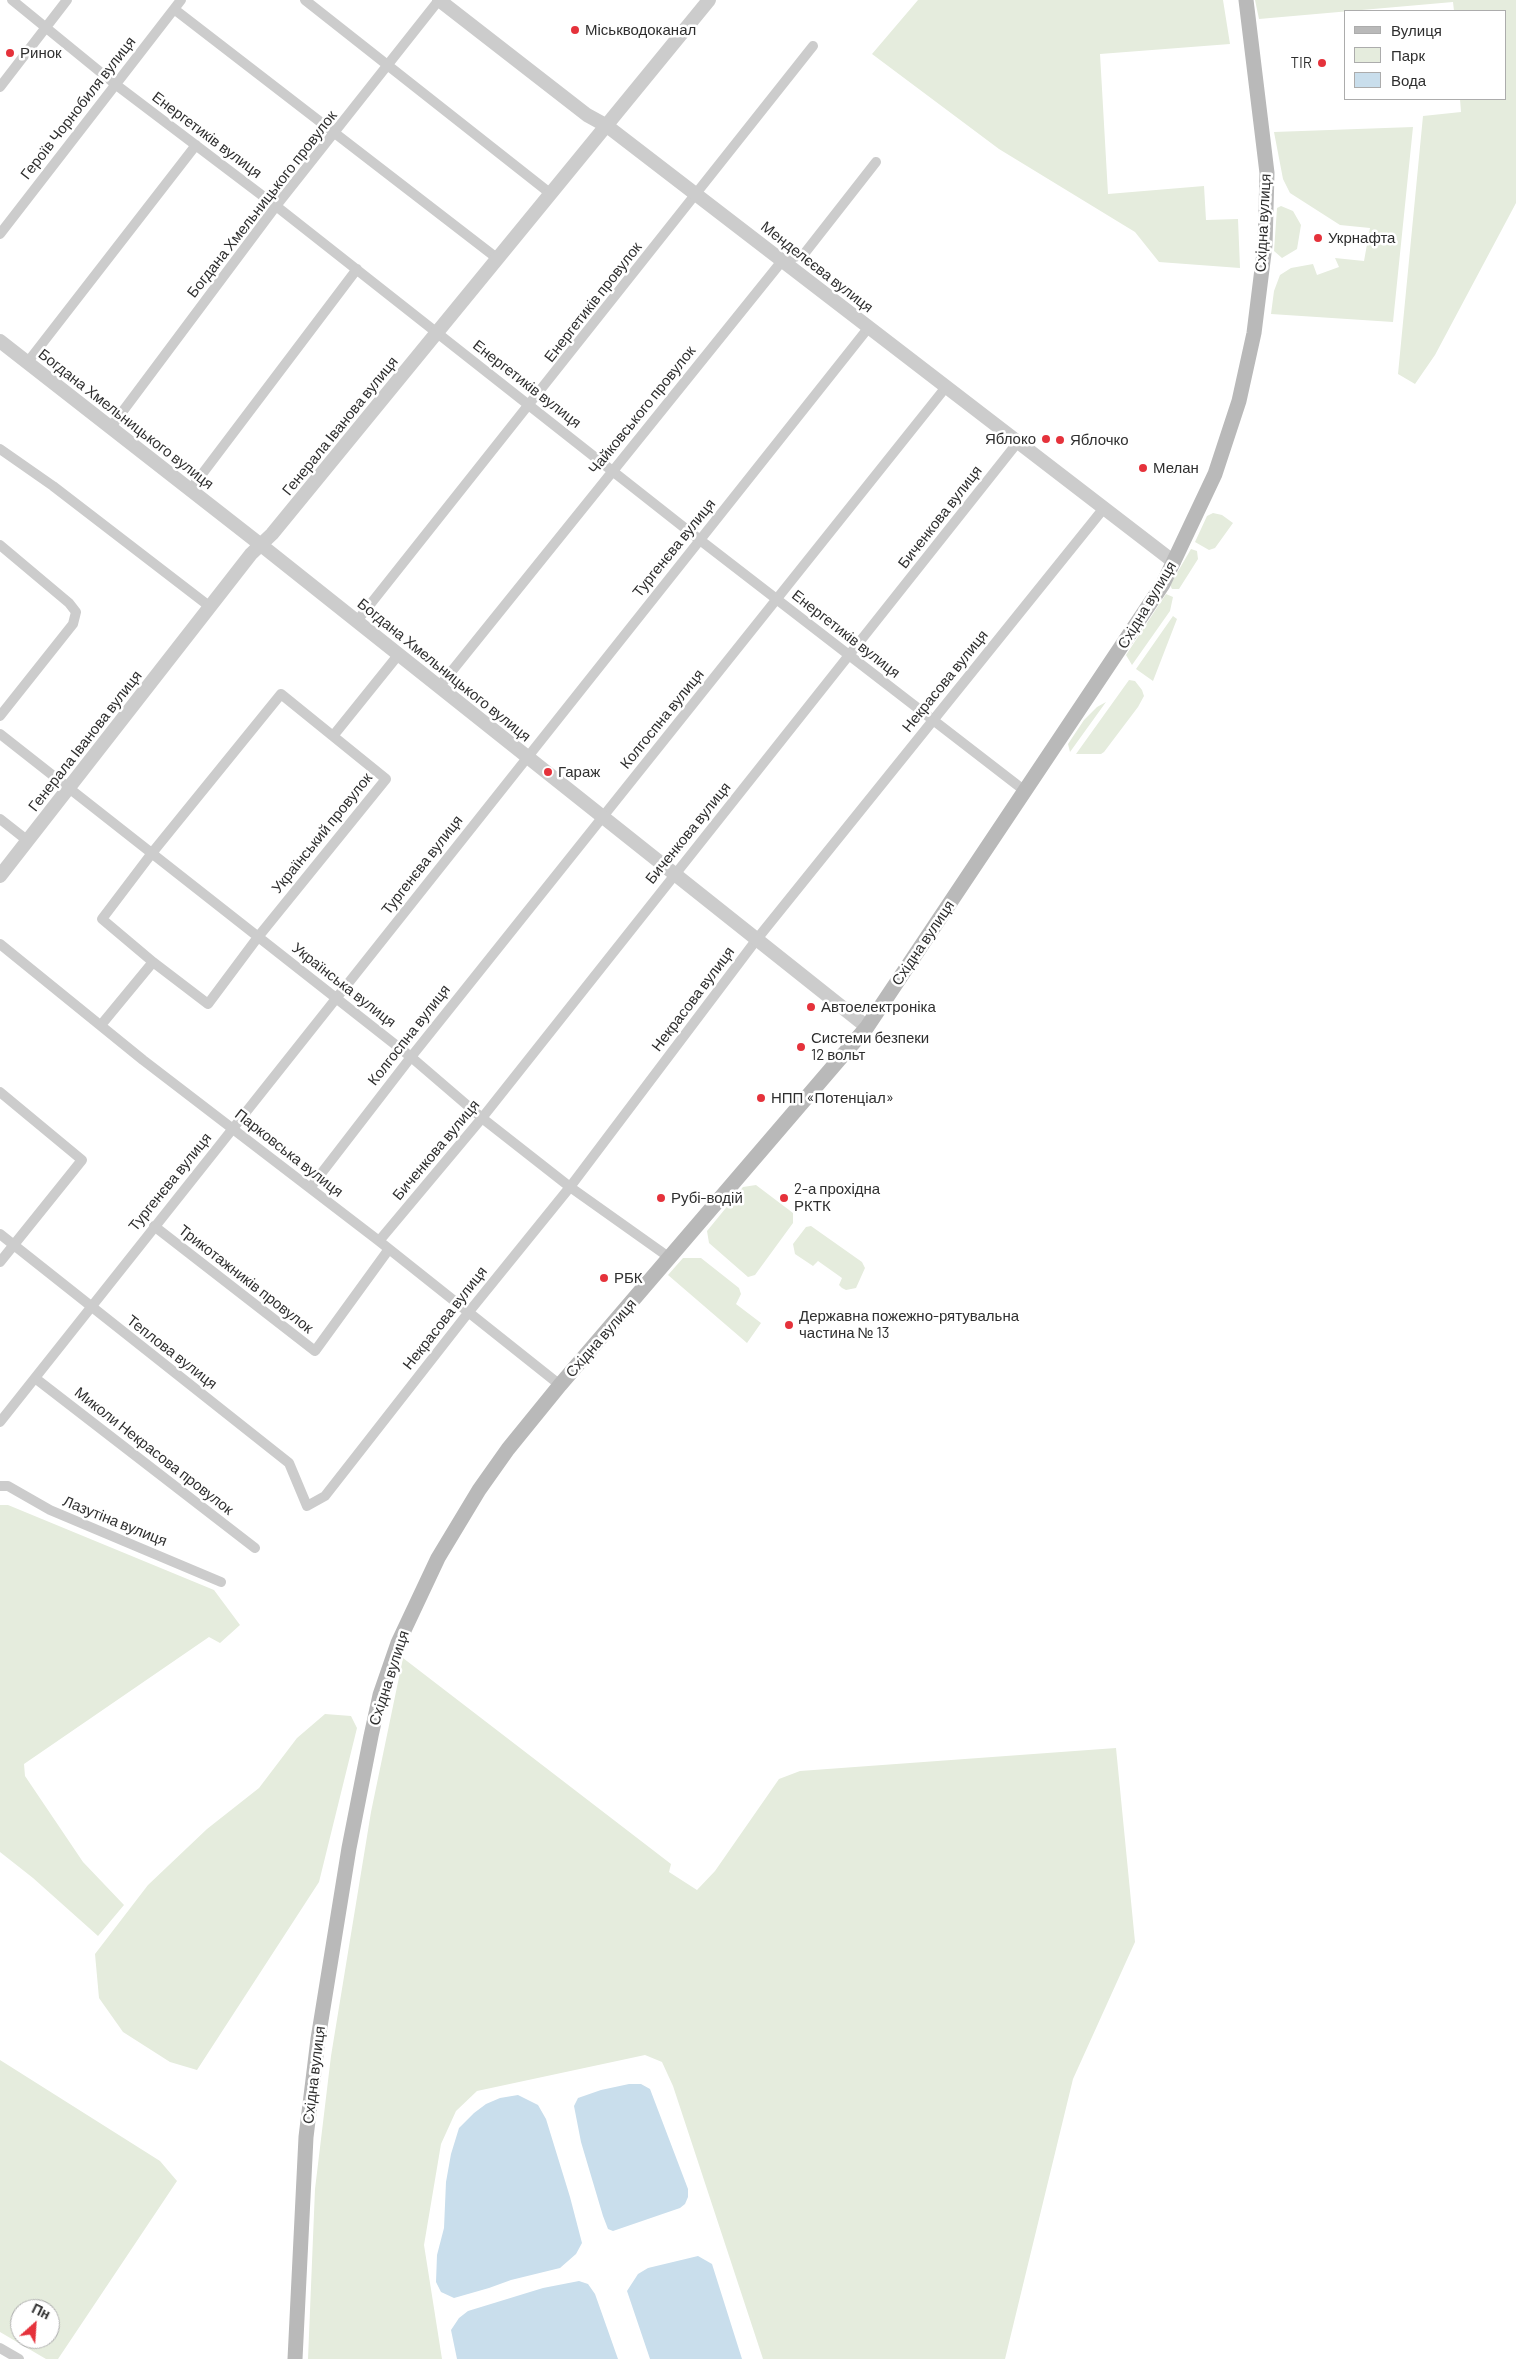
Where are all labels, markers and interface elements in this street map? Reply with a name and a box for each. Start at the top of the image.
legend [1344,10,1506,100]
place label: Міськводоканал [585,21,696,39]
text: Вулиця [1391,21,1442,39]
marker: Міськводоканал [569,24,581,36]
street label: Героїв Чорнобиля вулиця [17,33,139,183]
place label: Ринок [20,44,62,62]
text: Парк [1391,46,1425,64]
marker: Ринок [4,47,16,59]
place label: TIR [1290,54,1312,72]
marker: TIR [1316,57,1328,69]
text: Вода [1391,71,1426,89]
street label: Енергетиків вулиця [149,88,265,182]
street label: Богдана Хмельницького провулок [183,107,341,301]
street label: Східна вулиця [1251,173,1275,273]
street label: Менделєєва вулиця [757,218,877,316]
place label: Укрнафта [1328,229,1395,247]
marker: Укрнафта [1312,232,1324,244]
street label: Енергетиків провулок [540,238,646,366]
street label: Енергетиків вулиця [469,336,585,432]
street label: Чайковського провулок [585,342,699,478]
street label: Богдана Хмельницького вулиця [35,345,217,493]
street label: Генерала Іванова вулиця [278,353,402,499]
place label: Яблоко [985,430,1036,448]
place label: Яблочко [1070,431,1129,449]
marker: Яблоко [1040,433,1052,445]
marker: Яблочко [1054,434,1066,446]
place label: Мелан [1153,459,1199,477]
street label: Биченкова вулиця [894,462,986,572]
marker: Мелан [1137,462,1149,474]
street label: Тургенєва вулиця [629,495,719,601]
street label: Східна вулиця [1114,558,1180,652]
street label: Енергетиків вулиця [788,586,904,682]
street label: Богдана Хмельницького вулиця [354,594,534,746]
street label: Некрасова вулиця [898,626,992,736]
street label: Колгоспна вулиця [616,666,708,772]
street label: Генерала Іванова вулиця [24,667,146,815]
place label: Гараж [558,763,600,781]
marker: Гараж [542,766,554,778]
street label: Український провулок [268,769,376,897]
street label: Биченкова вулиця [642,779,734,887]
street label: Тургенєва вулиця [378,812,466,918]
street label: Східна вулиця [888,897,958,989]
street label: Українська вулиця [289,939,399,1031]
street label: Некрасова вулиця [648,943,738,1055]
street label: Колгоспна вулиця [364,981,454,1089]
place label: Автоелектроніка [821,998,936,1016]
marker: Автоелектроніка [805,1001,817,1013]
place label: Системи безпеки 12 вольт [811,1029,929,1064]
marker: Системи безпеки 12 вольт [795,1041,807,1053]
place label: НПП «Потенціал» [771,1089,894,1107]
marker: НПП «Потенціал» [755,1092,767,1104]
street label: Биченкова вулиця [389,1096,483,1204]
street label: Парковська вулиця [231,1105,347,1201]
street label: Тургенєва вулиця [125,1129,215,1235]
place label: 2-а прохідна РКТК [794,1180,880,1215]
place label: Рубі-водій [671,1189,743,1207]
marker: Рубі-водій [655,1192,667,1204]
marker: 2-а прохідна РКТК [778,1192,790,1204]
street label: Трикотажників провулок [175,1221,317,1337]
street label: Некрасова вулиця [399,1263,491,1373]
place label: РБК [614,1269,643,1287]
marker: РБК [598,1272,610,1284]
street label: Східна вулиця [562,1295,640,1381]
place label: Державна пожежно-рятувальна частина № 13 [799,1307,1019,1342]
street label: Теплова вулиця [123,1311,221,1393]
marker: Державна пожежно-рятувальна частина № 13 [783,1319,795,1331]
street label: Миколи Некрасова провулок [71,1383,237,1519]
street label: Лазутіна вулиця [60,1492,170,1550]
street label: Східна вулиця [365,1628,413,1728]
street label: Східна вулиця [299,2025,329,2125]
north arrow [10,2299,60,2349]
text: Пн [29,2299,53,2323]

